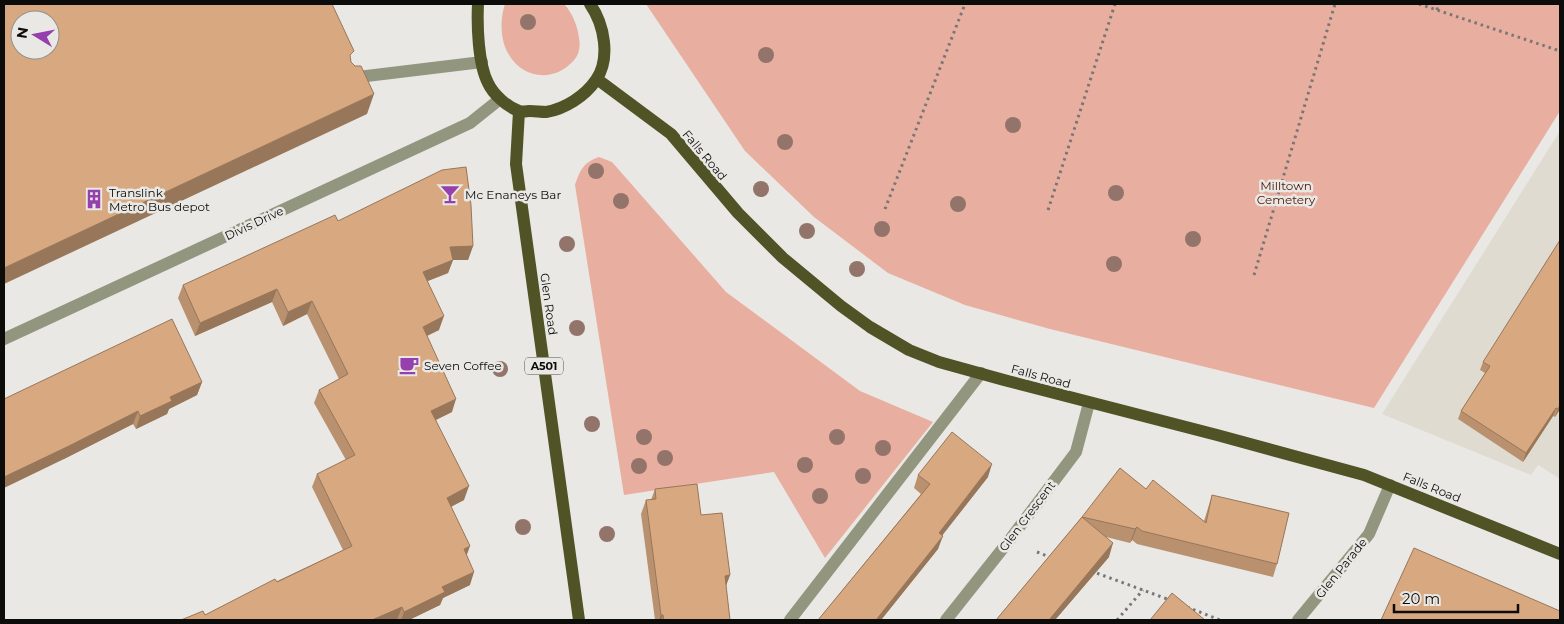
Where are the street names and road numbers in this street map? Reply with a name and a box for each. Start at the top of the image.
street label: Falls Road [680,127,730,183]
street label: Divis Drive [222,203,286,243]
street label: Glen Road [537,272,561,336]
road number: A501 [525,358,563,374]
street label: Falls Road [1009,361,1073,391]
street label: Falls Road [1401,469,1463,505]
street label: Glen Crescent [996,478,1058,554]
street label: Glen Parade [1312,535,1370,601]

